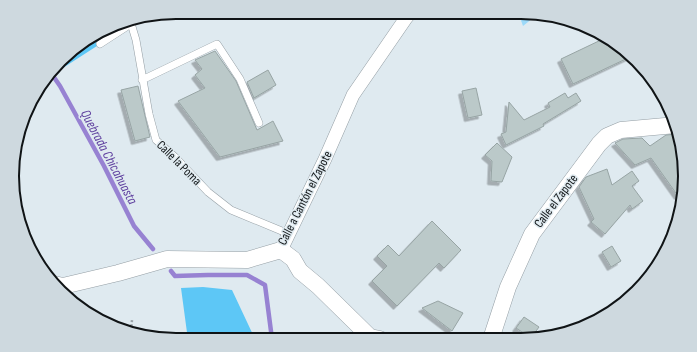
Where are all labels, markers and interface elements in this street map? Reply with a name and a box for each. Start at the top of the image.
water label: Quebrada Chicahuasta [77,107,141,208]
street label: Calle la Poma [153,137,205,189]
street label: Calle a Cantón el Zapote [274,148,336,248]
street label: Calle el Zapote [531,171,581,231]

